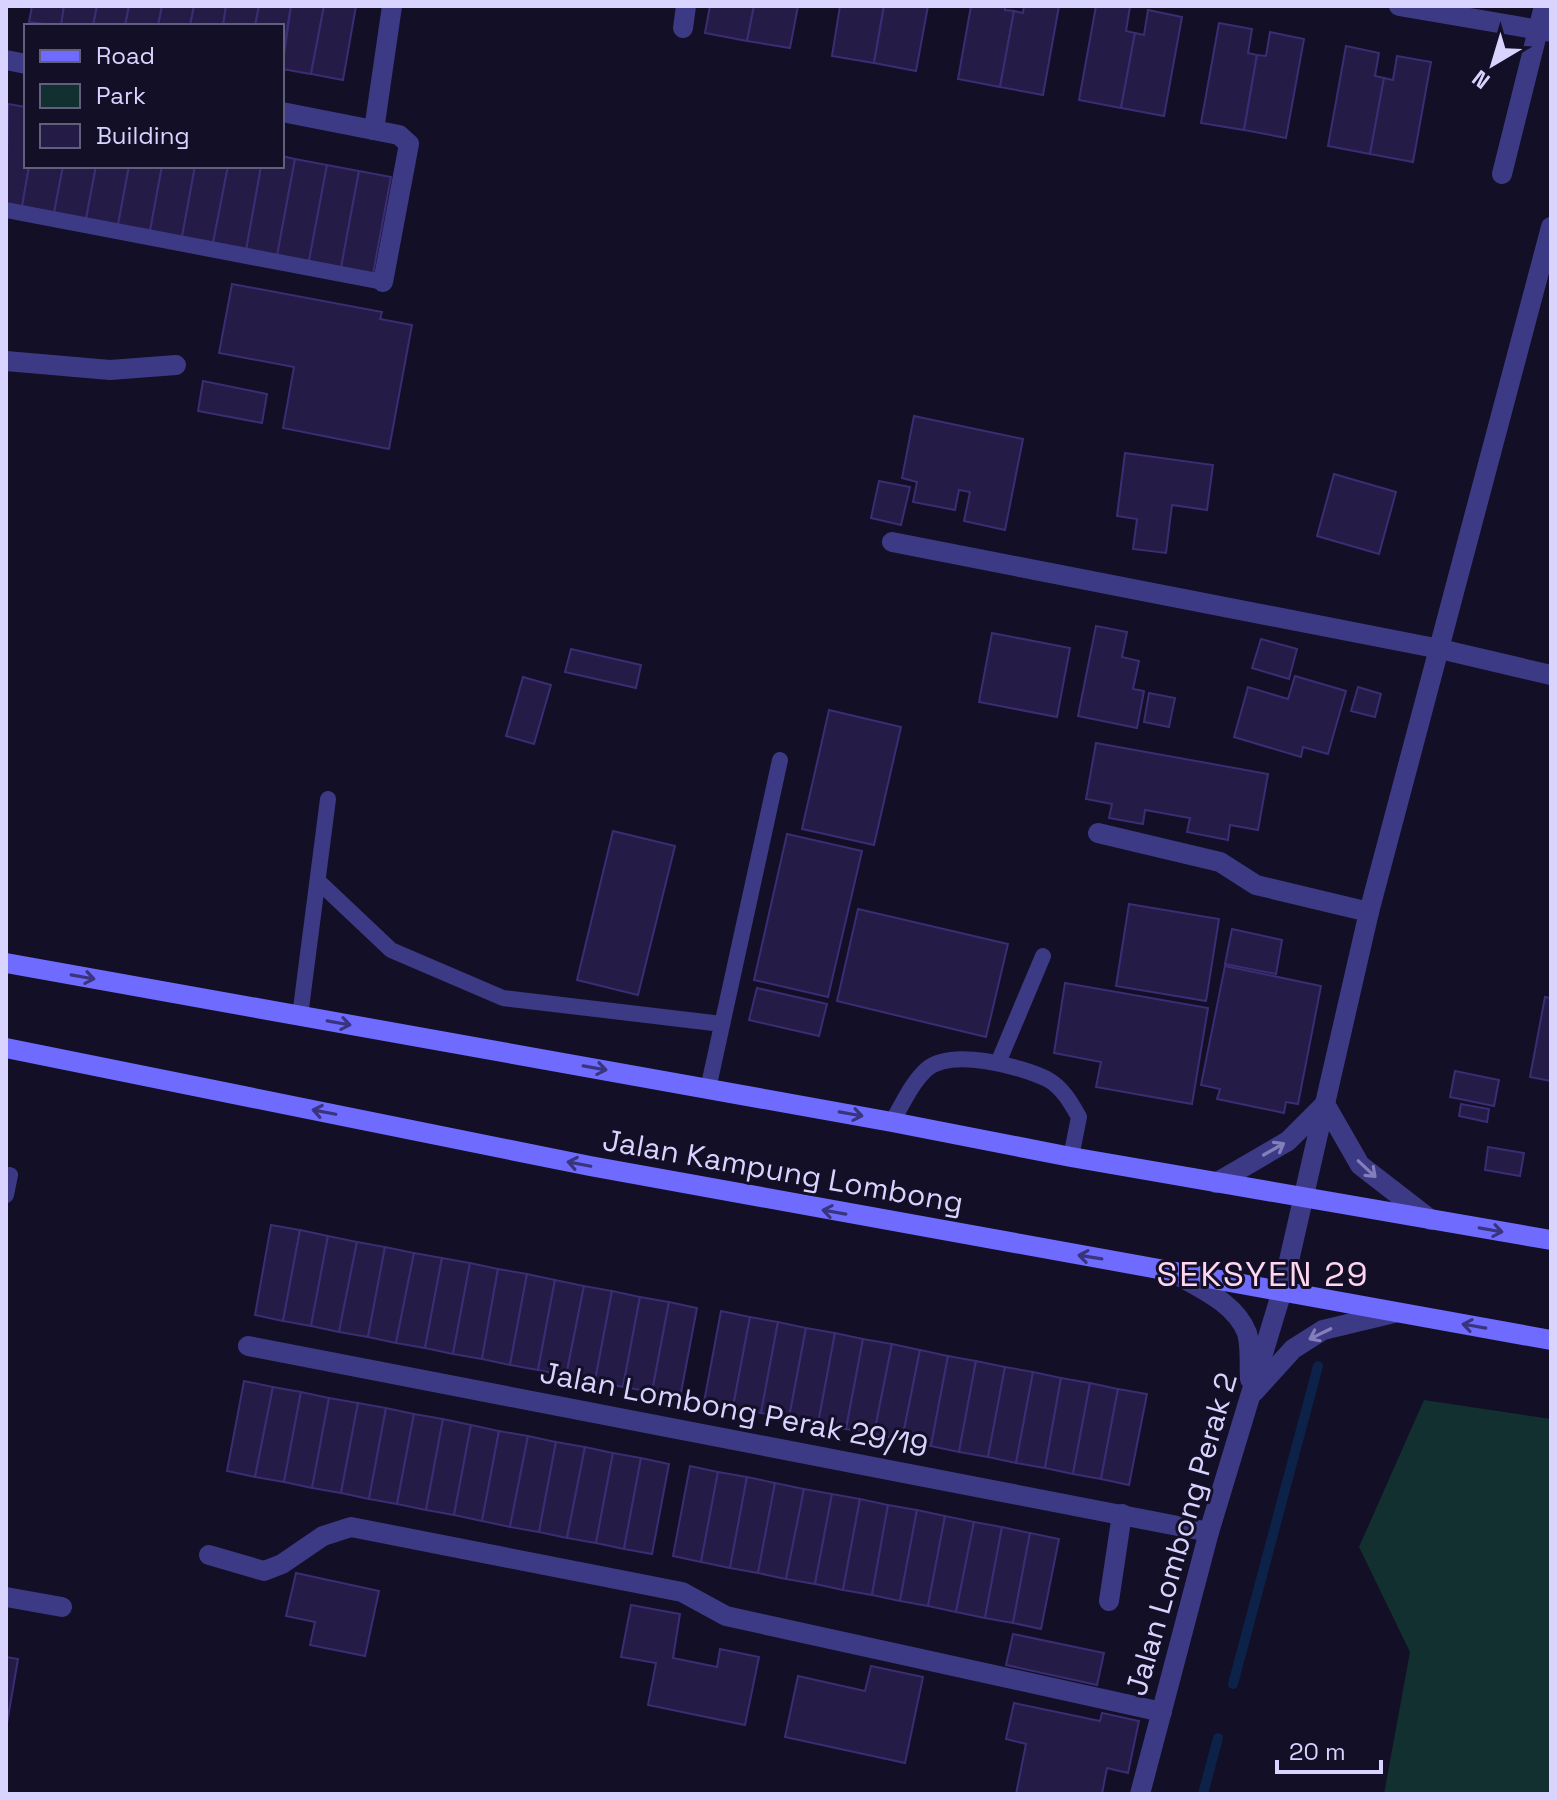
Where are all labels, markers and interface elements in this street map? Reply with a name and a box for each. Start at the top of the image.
legend [24,24,284,168]
north arrow [1453,24,1533,104]
text: Road [96,40,155,71]
text: N [1466,64,1495,95]
text: Park [96,80,146,111]
text: Building [96,120,190,151]
one-way arrow [70,970,95,985]
one-way arrow [326,1016,351,1031]
one-way arrow [581,1062,607,1077]
one-way arrow [311,1104,337,1119]
one-way arrow [837,1108,863,1123]
street label: Jalan Kampung Lombong [600,1120,966,1222]
one-way arrow [1262,1141,1285,1157]
one-way arrow [566,1156,592,1171]
one-way arrow [1357,1159,1377,1178]
one-way arrow [822,1203,847,1218]
one-way arrow [1478,1223,1503,1238]
one-way arrow [1078,1249,1103,1264]
district label: SEKSYEN 29 [1156,1253,1370,1296]
one-way arrow [1462,1318,1487,1333]
one-way arrow [1308,1327,1332,1342]
street label: Jalan Lombong Perak 29/19 [537,1352,931,1466]
street label: Jalan Lombong Perak 2 [1116,1368,1246,1700]
scale bar [1277,1724,1381,1774]
text: 20 m [1289,1736,1346,1767]

